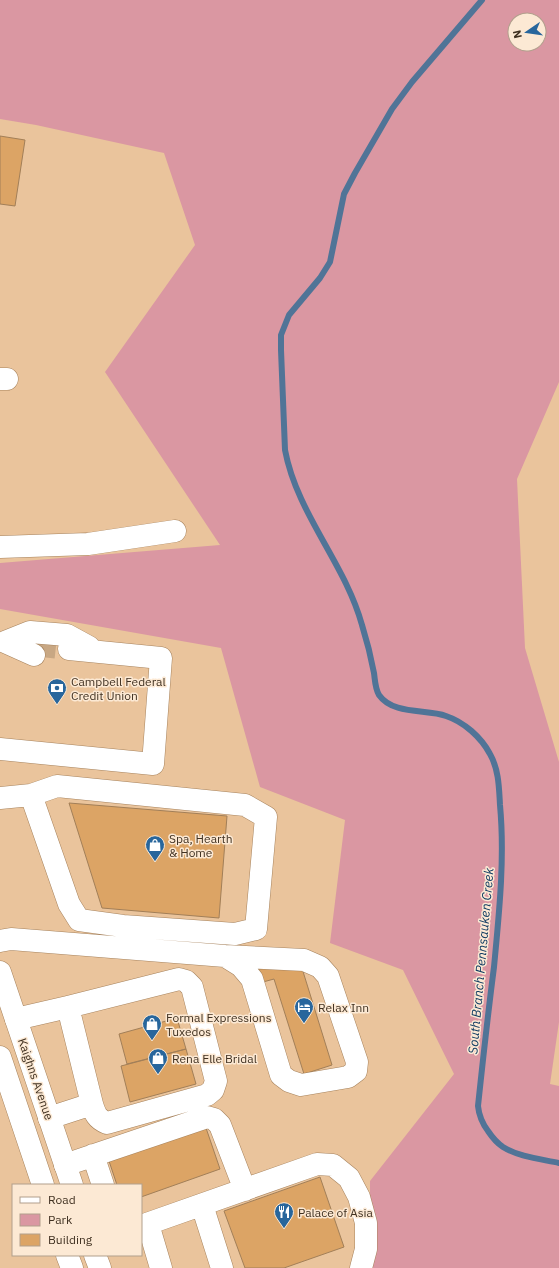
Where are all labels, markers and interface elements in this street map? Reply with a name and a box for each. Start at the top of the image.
north arrow [507,12,547,52]
text: N [510,29,525,40]
place label: Campbell Federal Credit Union [71,674,166,703]
bank icon: Campbell Federal Credit Union [46,677,68,705]
place label: Spa, Hearth & Home [169,831,233,860]
shop icon: Spa, Hearth & Home [144,834,166,862]
water label: South Branch Pennsauken Creek [464,867,498,1055]
hotel icon: Relax Inn [293,996,315,1024]
place label: Relax Inn [318,1000,369,1015]
place label: Formal Expressions Tuxedos [166,1010,272,1039]
shop icon: Formal Expressions Tuxedos [141,1013,163,1041]
street label: Kaighns Avenue [15,1036,57,1122]
shop icon: Rena Elle Bridal [147,1047,169,1075]
place label: Rena Elle Bridal [172,1051,257,1066]
legend [12,1184,142,1256]
text: Road [48,1192,76,1207]
restaurant icon: Palace of Asia [273,1201,295,1229]
place label: Palace of Asia [298,1205,374,1220]
text: Park [48,1212,73,1227]
text: Building [48,1232,93,1247]

